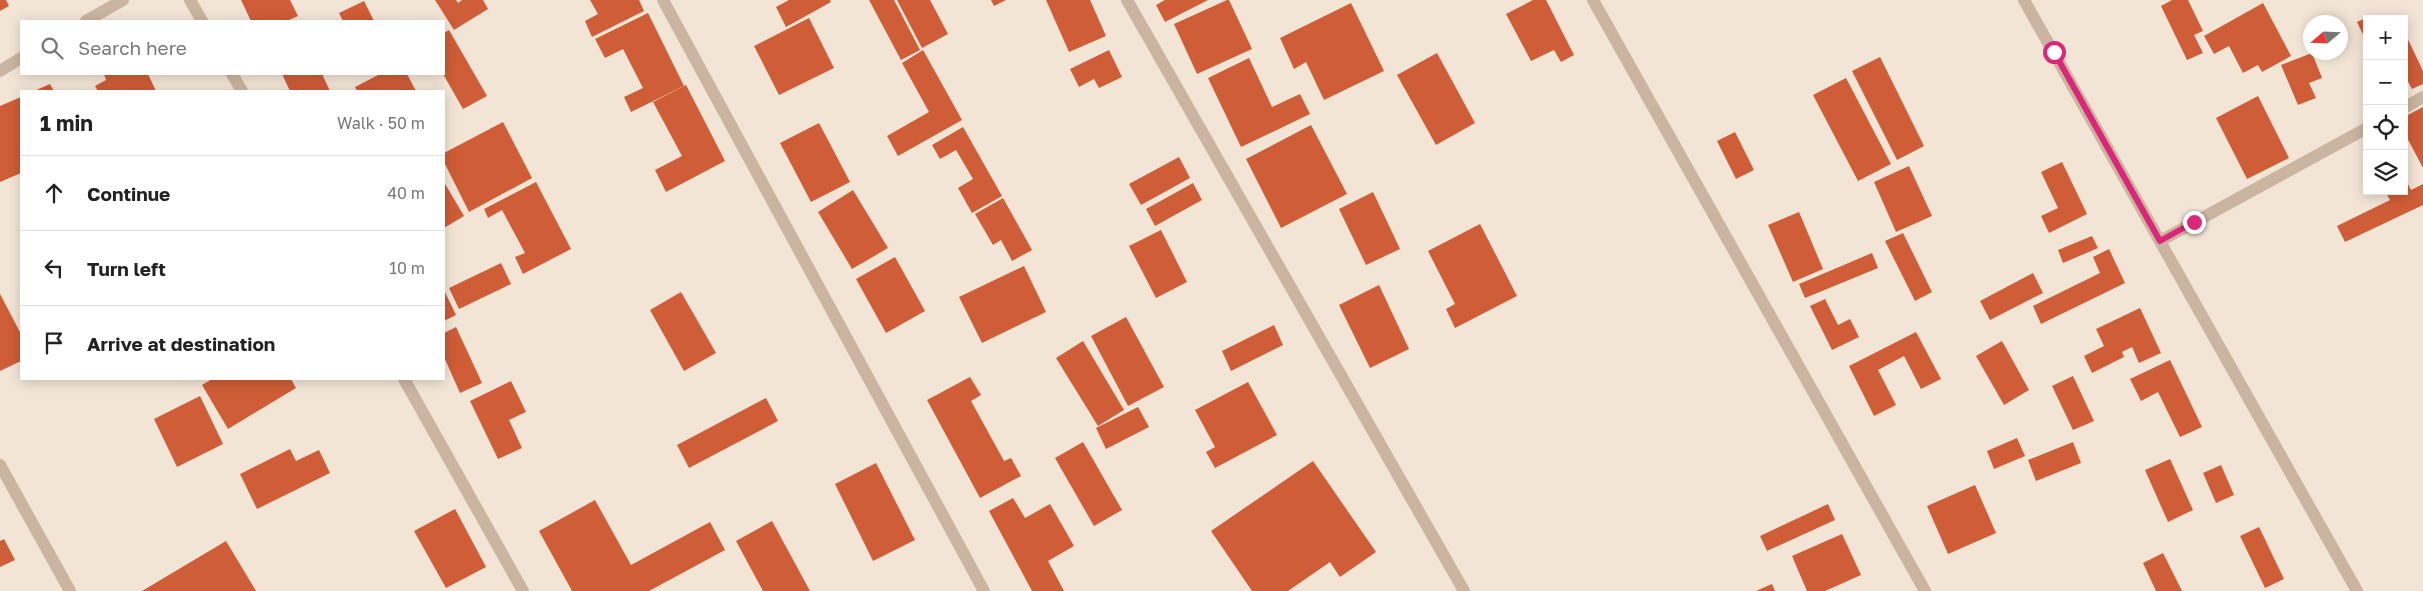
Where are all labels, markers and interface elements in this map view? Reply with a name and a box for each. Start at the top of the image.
north arrow [2303,15,2348,60]
map controls [2363,15,2408,195]
button: + [2363,15,2408,60]
search box [20,20,445,75]
icon: search [38,34,66,62]
text: Search here [78,36,187,59]
route start [2043,41,2066,64]
button: − [2363,60,2408,105]
button: locate [2363,105,2408,150]
text: 1 min [40,110,93,136]
text: Walk · 50 m [337,113,425,133]
button: layers [2363,150,2408,195]
icon: ahead [40,179,68,207]
text: Continue [87,182,170,205]
text: 40 m [387,183,425,203]
route end [2183,211,2206,234]
icon: left [40,254,68,282]
text: Turn left [87,257,166,280]
text: 10 m [389,258,425,278]
icon: arrive [40,329,68,357]
text: Arrive at destination [87,332,275,355]

